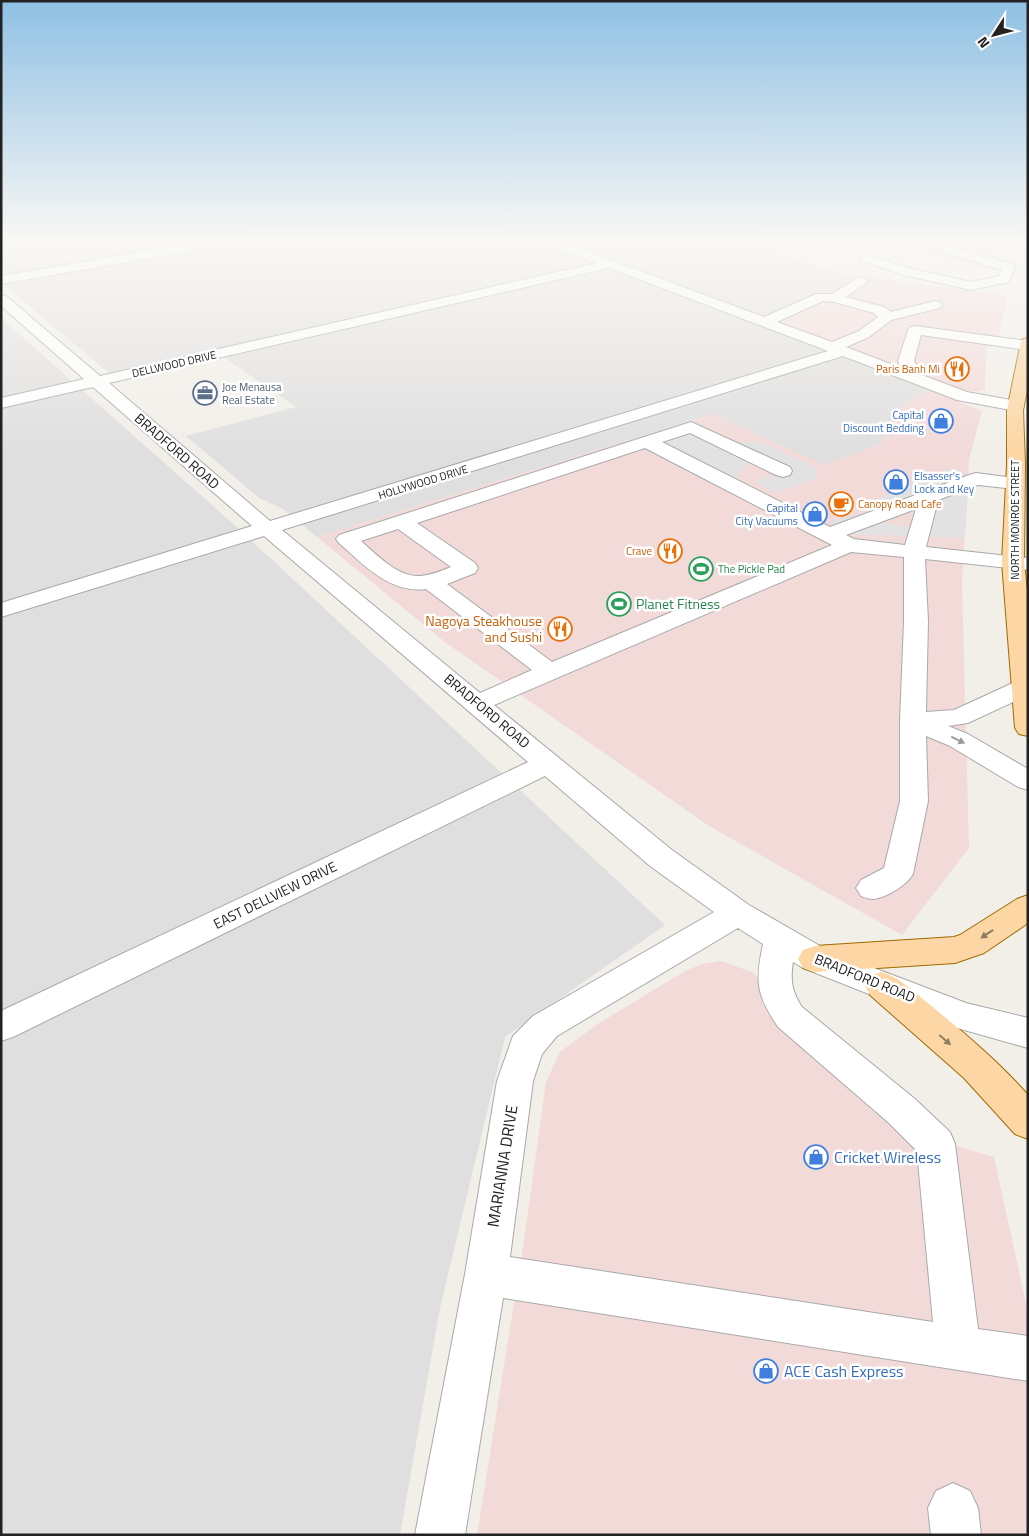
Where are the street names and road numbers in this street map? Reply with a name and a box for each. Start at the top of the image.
street label: DELLWOOD DRIVE [130,347,218,381]
street label: BRADFORD ROAD [130,408,225,494]
street label: NORTH MONROE STREET [1007,460,1023,580]
street label: HOLLYWOOD DRIVE [376,461,470,503]
street label: BRADFORD ROAD [440,668,535,753]
street label: EAST DELLVIEW DRIVE [209,855,340,934]
street label: BRADFORD ROAD [812,948,919,1007]
street label: MARIANNA DRIVE [481,1103,524,1229]

